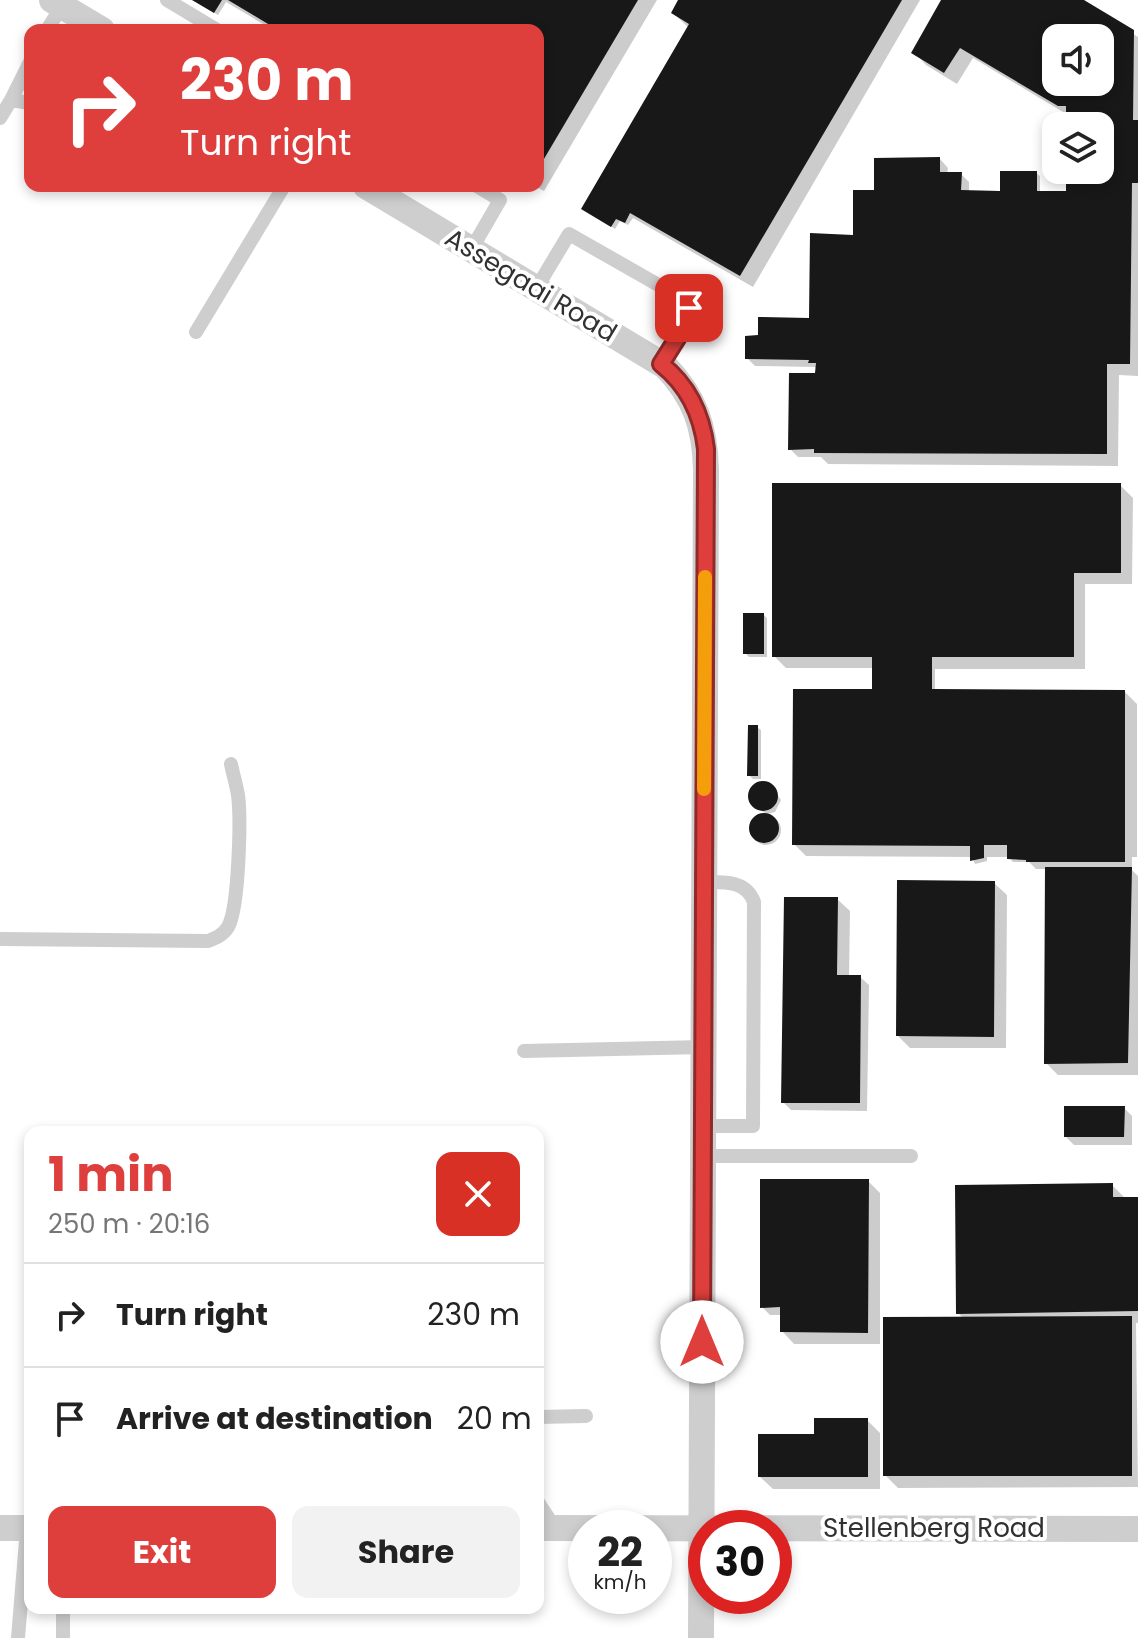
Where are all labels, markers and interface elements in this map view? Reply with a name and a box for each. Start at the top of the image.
map controls [1042,24,1114,184]
button: sound [1042,24,1114,96]
text: 230 m [180,41,354,120]
icon: right [48,56,152,160]
button: layers [1042,112,1114,184]
text: Turn right [180,117,351,168]
street label: Assegaai Road [438,219,624,351]
pin [655,274,723,342]
icon: arrive [667,286,711,330]
text: 1 min [48,1141,174,1208]
button: close [436,1152,520,1236]
text: 250 m · 20:16 [48,1206,210,1242]
icon: right [48,1293,92,1337]
text: Turn right [116,1293,268,1336]
text: 230 m [427,1293,520,1336]
position arrow [660,1300,744,1384]
icon: arrive [48,1397,92,1441]
text: Arrive at destination [116,1397,433,1440]
text: 20 m [457,1397,532,1440]
button: Exit [48,1506,276,1598]
button: Share [292,1506,520,1598]
speed limit sign: 30 [688,1510,792,1614]
street label: Stellenberg Road [823,1510,1045,1546]
text: 22 [597,1524,643,1580]
text: km/h [593,1568,647,1596]

